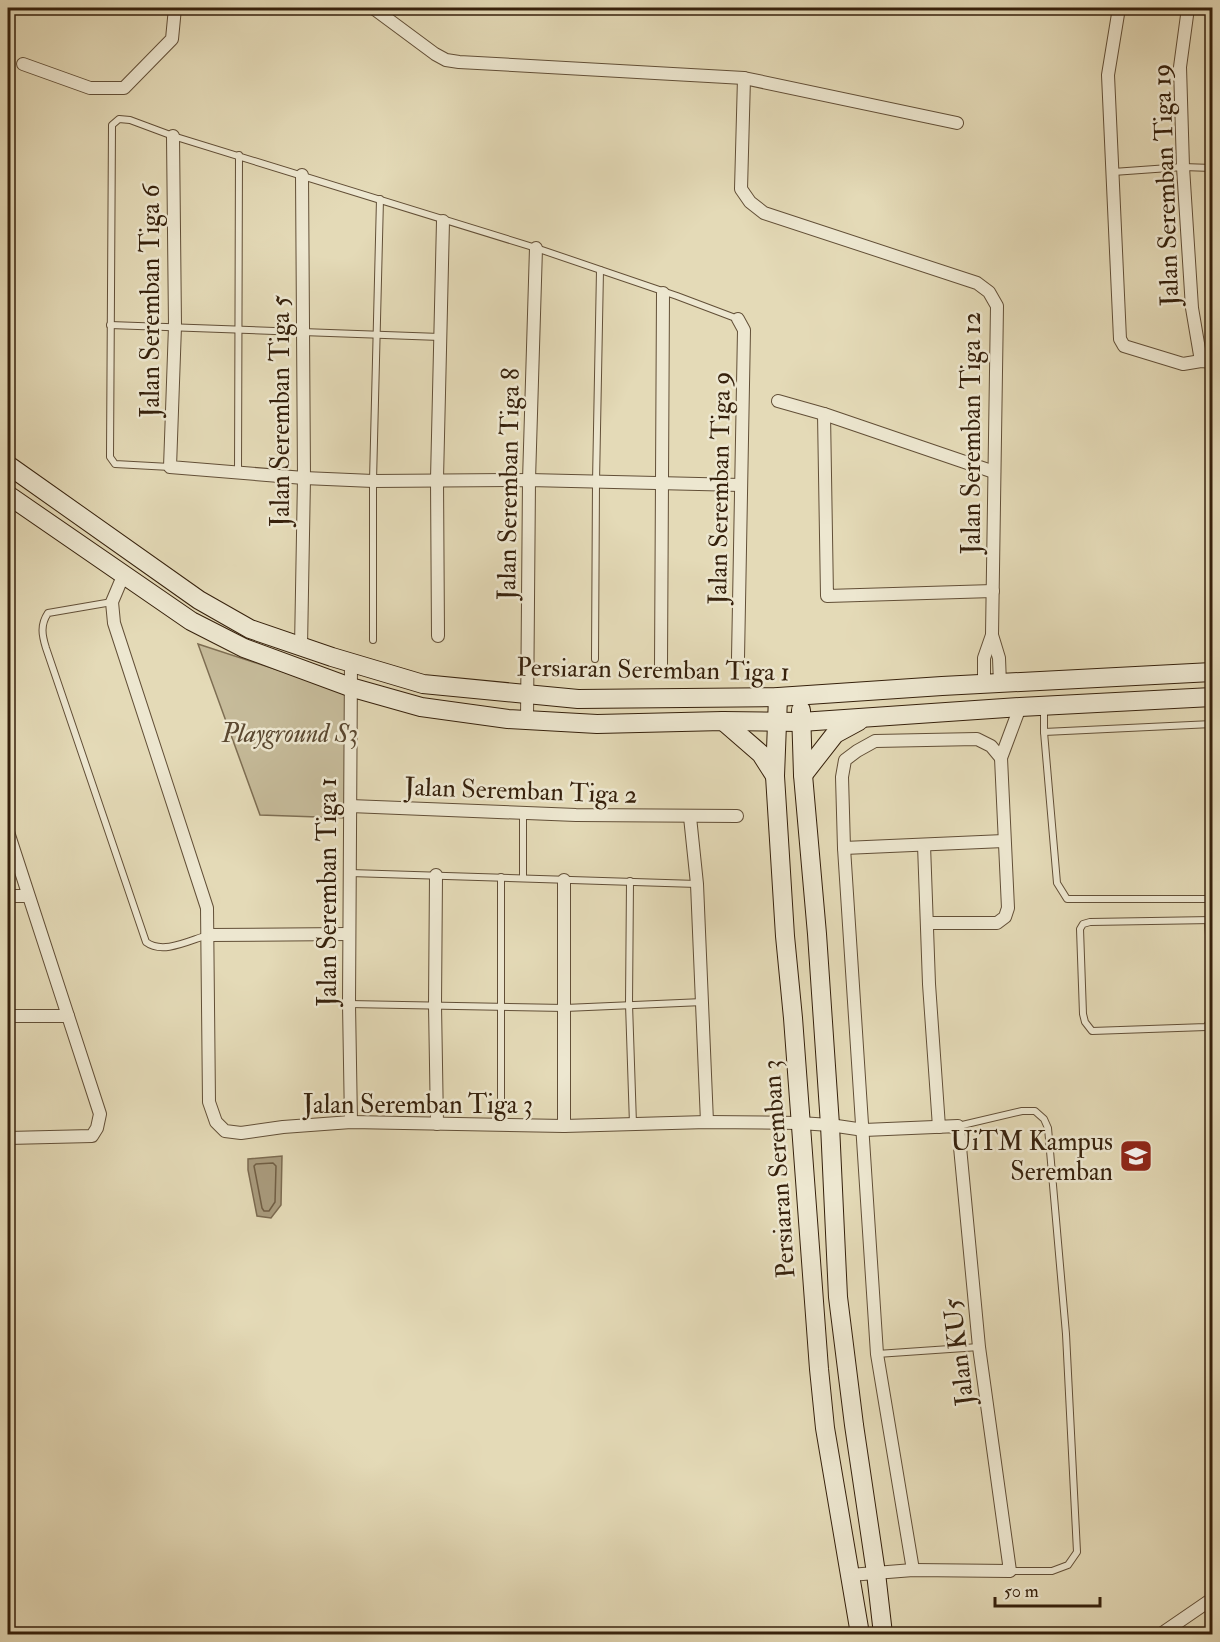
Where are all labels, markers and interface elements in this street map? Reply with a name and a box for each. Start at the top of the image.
street label: Jalan Seremban Tiga 19 [1146,63,1186,308]
street label: Jalan Seremban Tiga 6 [135,183,167,419]
street label: Jalan Seremban Tiga 5 [265,295,297,528]
street label: Jalan Seremban Tiga 12 [956,312,988,555]
street label: Jalan Seremban Tiga 8 [491,368,527,601]
street label: Jalan Seremban Tiga 9 [702,371,738,606]
street label: Persiaran Seremban Tiga 1 [516,652,790,688]
park label: Playground S3 [221,718,358,750]
street label: Jalan Seremban Tiga 2 [403,771,638,811]
street label: Jalan Seremban Tiga 1 [312,777,344,1008]
street label: Persiaran Seremban 3 [755,1059,803,1279]
street label: Jalan Seremban Tiga 3 [302,1089,533,1121]
place label: UiTM Kampus Seremban [951,1126,1113,1188]
school or university icon: UiTM Kampus Seremban [1118,1138,1154,1174]
street label: Jalan KU5 [936,1296,982,1408]
scale bar [995,1570,1100,1608]
text: 50 m [1004,1580,1039,1603]

